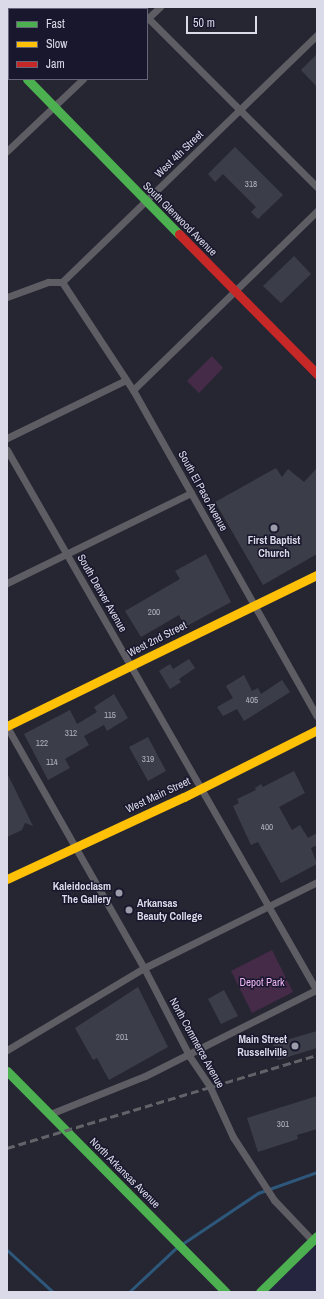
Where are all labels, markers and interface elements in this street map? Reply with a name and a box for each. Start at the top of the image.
legend [8,8,148,80]
scale bar [188,8,259,34]
text: 50 m [193,15,215,31]
text: Fast [46,16,65,32]
text: Slow [46,36,67,52]
text: Jam [46,56,65,72]
street label: West 4th Street [152,128,206,180]
street label: South Glenwood Avenue [140,179,220,259]
house number: 318 [245,179,257,189]
street label: South El Paso Avenue [175,448,231,534]
marker: First Baptist Church [269,523,279,533]
place label: First Baptist Church [248,534,300,560]
street label: South Denver Avenue [74,552,130,634]
house number: 200 [148,607,160,617]
street label: West 2nd Street [125,618,189,660]
house number: 405 [246,695,258,705]
house number: 115 [104,710,116,720]
house number: 312 [65,728,77,738]
house number: 122 [36,738,48,748]
house number: 319 [142,754,154,764]
house number: 114 [46,757,58,767]
street label: West Main Street [124,774,192,816]
house number: 400 [261,822,273,832]
place label: Kaleidoclasm The Gallery [53,880,111,906]
marker: Kaleidoclasm The Gallery [114,888,124,898]
place label: Arkansas Beauty College [137,897,202,923]
marker: Arkansas Beauty College [124,905,134,915]
park label: Depot Park [239,975,285,989]
street label: North Commerce Avenue [167,995,227,1091]
house number: 201 [116,1032,128,1042]
place label: Main Street Russellville [237,1033,287,1059]
marker: Main Street Russellville [290,1041,300,1051]
house number: 301 [277,1119,289,1129]
street label: North Arkansas Avenue [87,1135,163,1211]

